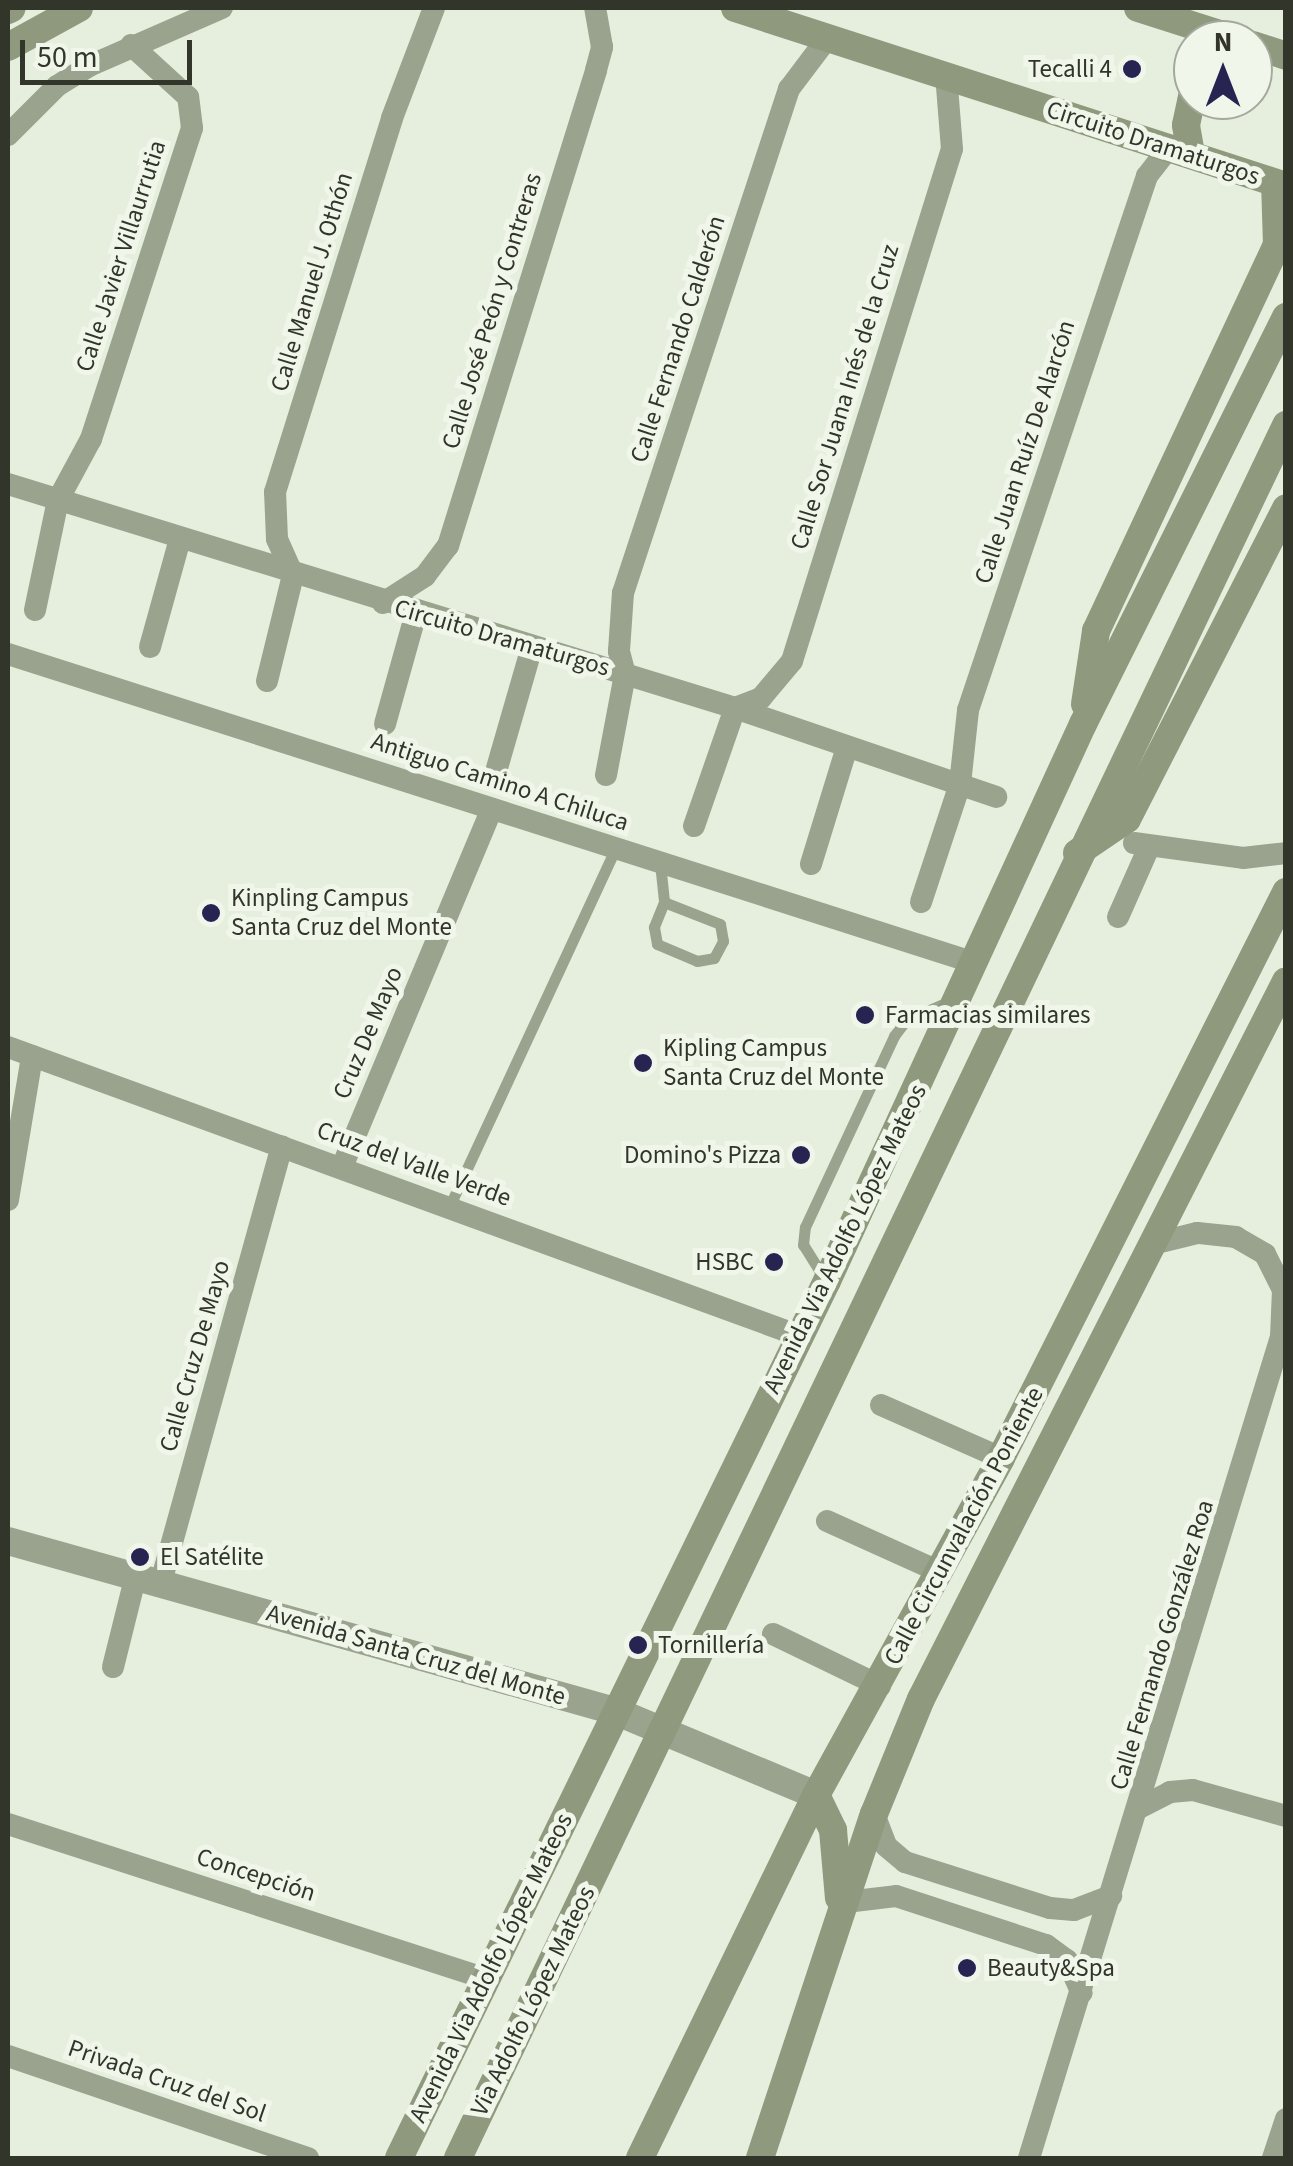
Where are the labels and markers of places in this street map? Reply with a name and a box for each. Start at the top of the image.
place label: Tecalli 4 [1028,54,1112,84]
marker: Tecalli 4 [1121,58,1143,80]
place label: Kinpling Campus Santa Cruz del Monte [231,884,452,943]
marker: Kinpling Campus Santa Cruz del Monte [200,902,222,924]
place label: Farmacias similares [885,1000,1091,1030]
marker: Farmacias similares [854,1004,876,1026]
place label: Kipling Campus Santa Cruz del Monte [663,1034,884,1093]
marker: Kipling Campus Santa Cruz del Monte [632,1052,654,1074]
place label: Domino's Pizza [624,1140,781,1170]
marker: Domino's Pizza [790,1144,812,1166]
place label: HSBC [695,1247,754,1277]
marker: HSBC [763,1251,785,1273]
place label: El Satélite [160,1542,264,1572]
marker: El Satélite [129,1546,151,1568]
place label: Tornillería [658,1630,764,1660]
marker: Tornillería [627,1634,649,1656]
place label: Beauty&Spa [987,1953,1115,1983]
marker: Beauty&Spa [956,1957,978,1979]

